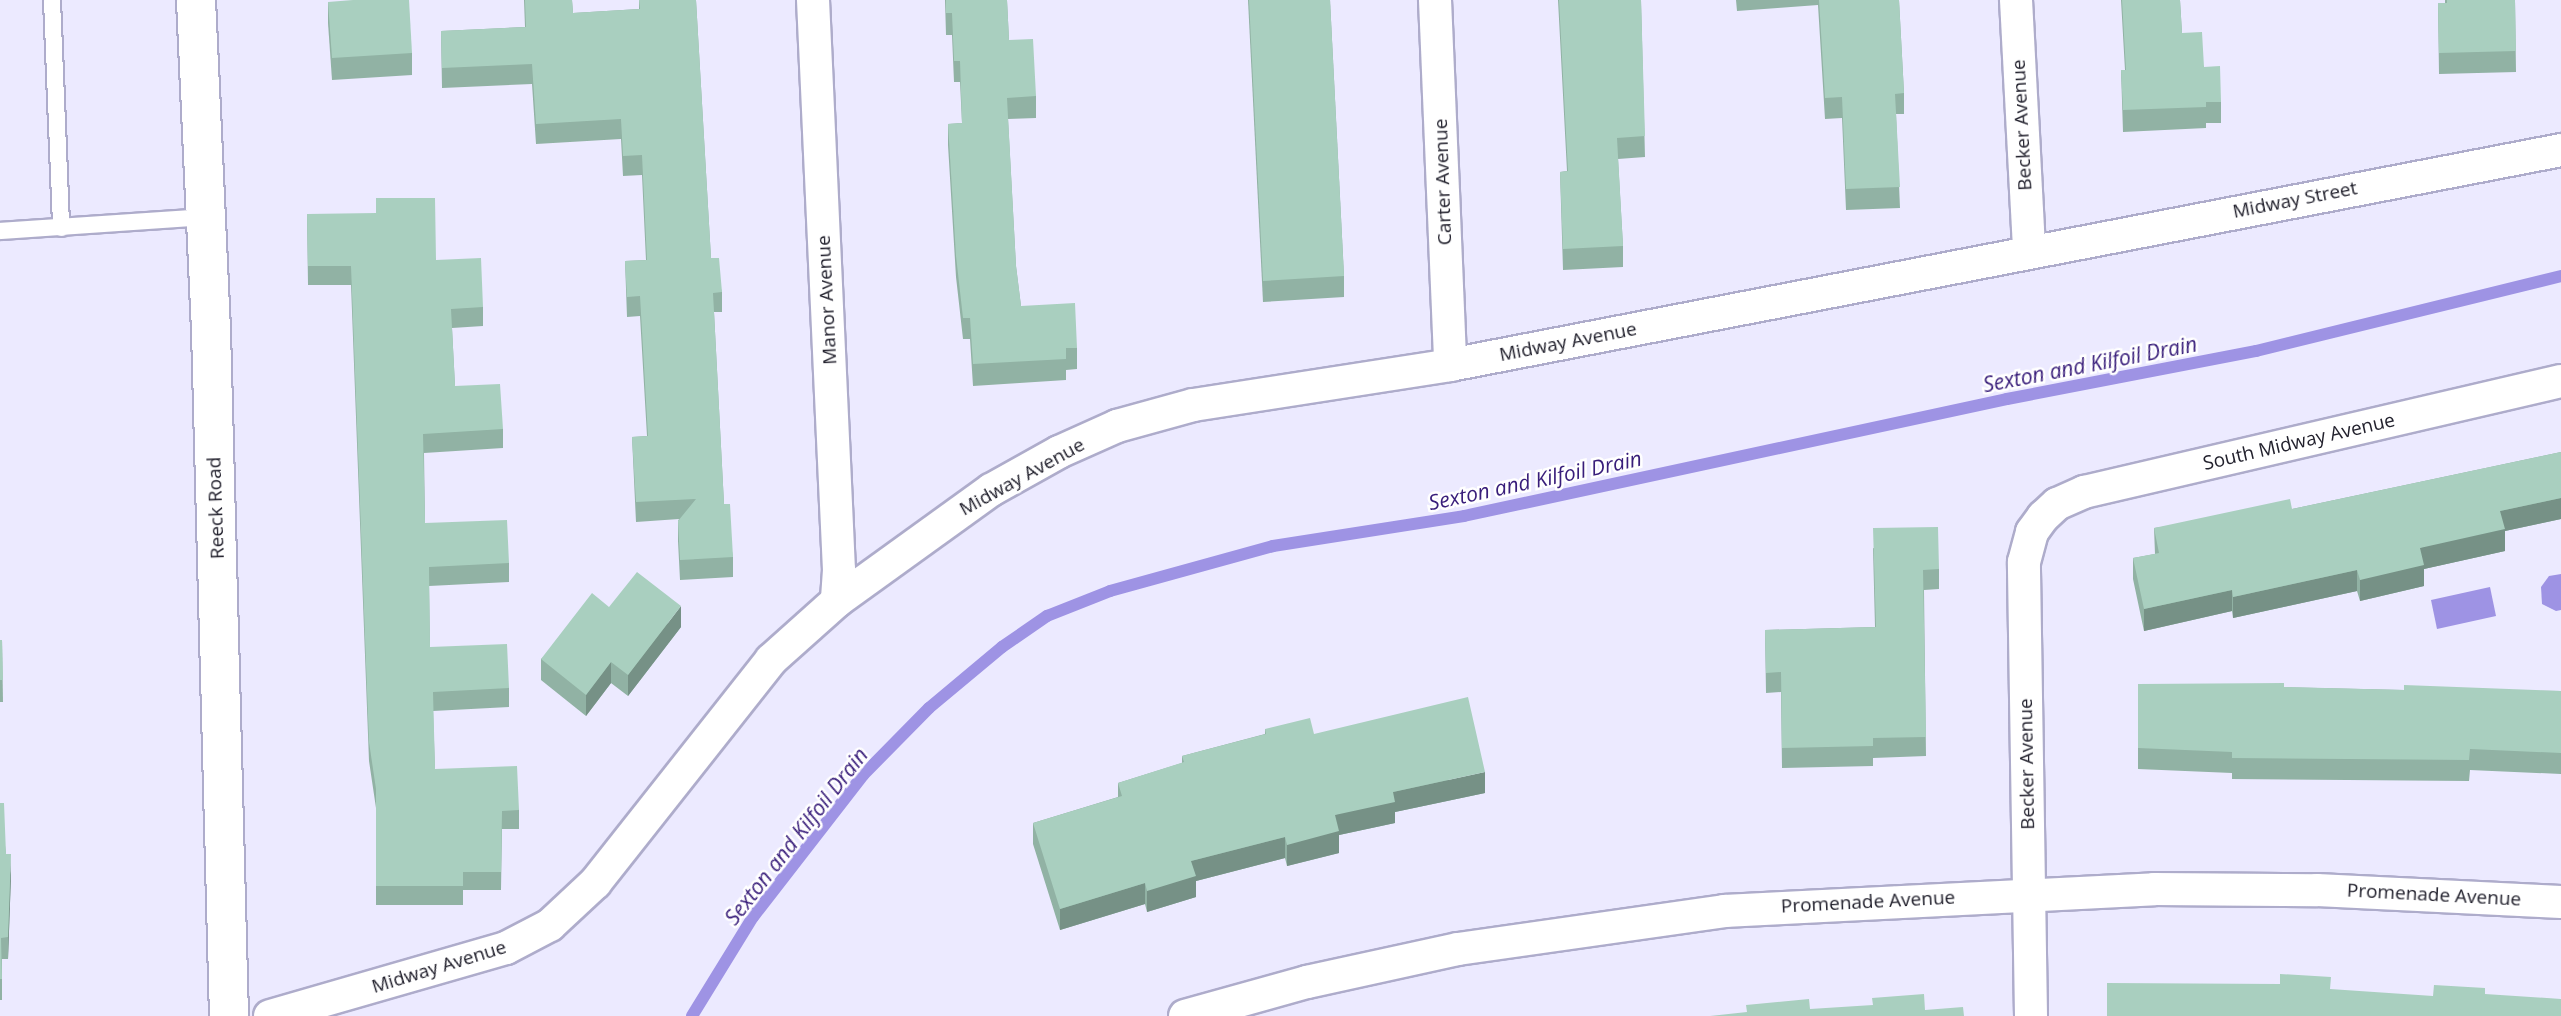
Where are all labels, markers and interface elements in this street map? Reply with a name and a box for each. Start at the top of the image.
street label: Becker Avenue [2007,59,2037,191]
street label: Carter Avenue [1429,118,1457,246]
street label: Midway Street [2231,177,2359,223]
street label: Manor Avenue [812,235,842,365]
street label: Midway Avenue [1497,318,1639,366]
water label: Sexton and Kilfoil Drain [1981,331,2199,397]
street label: South Midway Avenue [2201,409,2397,475]
street label: Midway Avenue [956,433,1088,521]
water label: Sexton and Kilfoil Drain [1426,445,1644,515]
street label: Reeck Road [203,456,229,560]
street label: Becker Avenue [2014,698,2040,830]
water label: Sexton and Kilfoil Drain [719,743,873,929]
street label: Promenade Avenue [2346,879,2522,911]
street label: Promenade Avenue [1780,886,1956,918]
street label: Midway Avenue [369,936,509,998]

